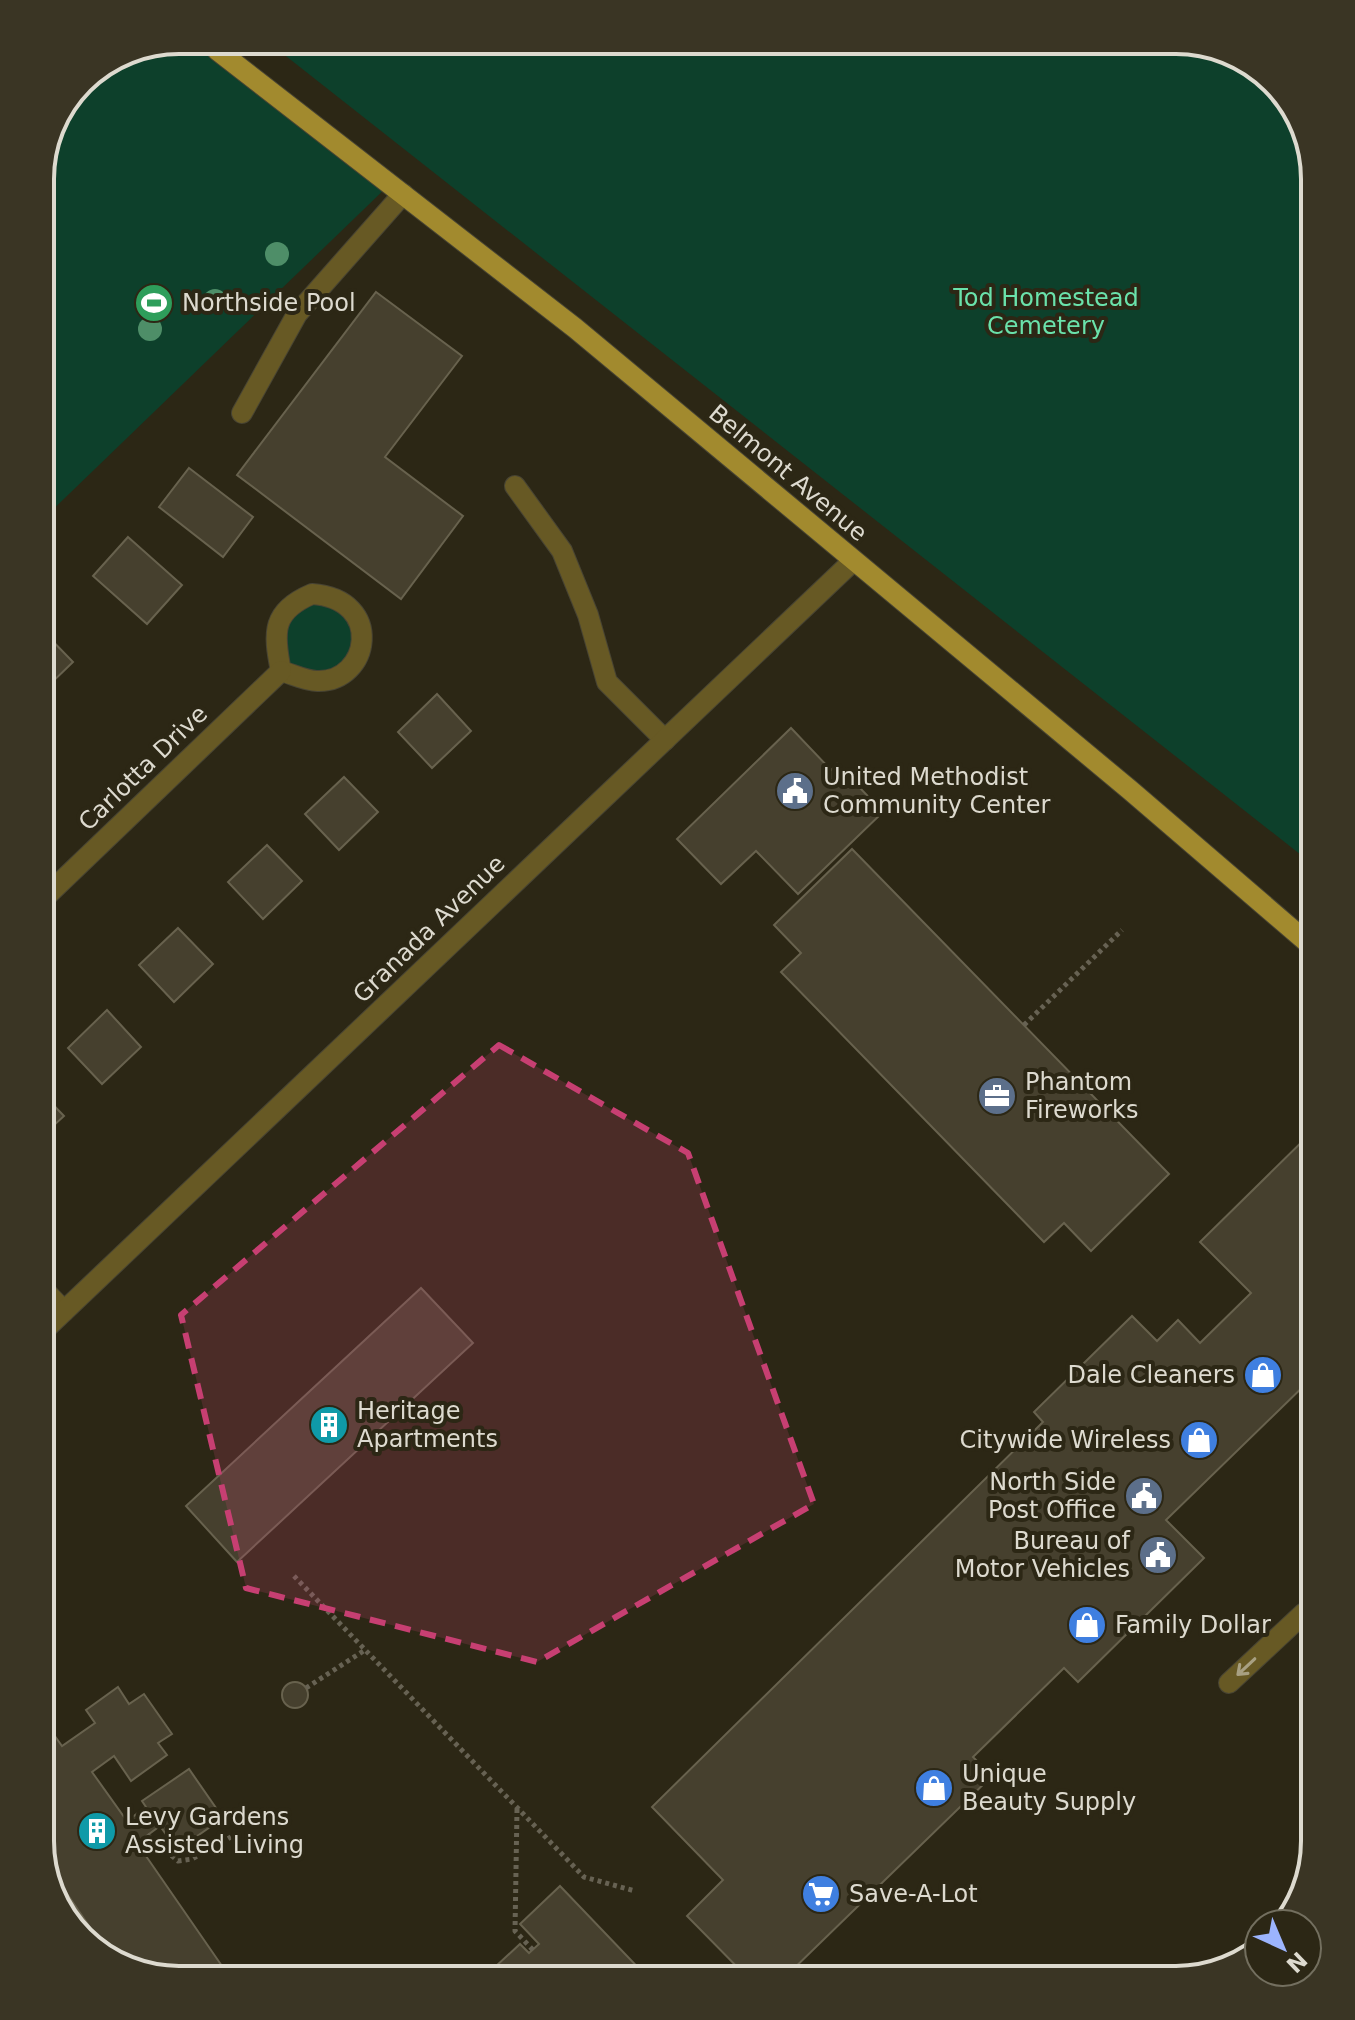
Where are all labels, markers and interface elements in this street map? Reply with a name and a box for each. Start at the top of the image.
sports icon: Northside Pool [133,282,175,324]
park label: Tod Homestead Cemetery [952,284,1139,340]
place label: Northside Pool [182,289,356,317]
street label: Belmont Avenue [703,399,873,547]
street label: Carlotta Drive [73,700,213,836]
place label: United Methodist Community Center [823,763,1050,819]
public building icon: United Methodist Community Center [774,770,816,812]
street label: Granada Avenue [347,850,511,1008]
place label: Phantom Fireworks [1025,1068,1138,1124]
office icon: Phantom Fireworks [976,1075,1018,1117]
shop icon: Dale Cleaners [1242,1354,1284,1396]
place label: Dale Cleaners [1068,1361,1235,1389]
place label: Heritage Apartments [357,1397,498,1453]
building icon: Heritage Apartments [308,1404,350,1446]
shop icon: Citywide Wireless [1178,1419,1220,1461]
place label: Citywide Wireless [960,1426,1171,1454]
place label: North Side Post Office [988,1468,1116,1524]
public building icon: North Side Post Office [1123,1475,1165,1517]
place label: Bureau of Motor Vehicles [955,1527,1131,1583]
public building icon: Bureau of Motor Vehicles [1137,1534,1179,1576]
shop icon: Family Dollar [1066,1604,1108,1646]
place label: Family Dollar [1115,1611,1271,1639]
one-way arrow [1237,1658,1257,1676]
place label: Unique Beauty Supply [962,1760,1136,1816]
shop icon: Unique Beauty Supply [913,1767,955,1809]
place label: Levy Gardens Assisted Living [125,1803,304,1859]
building icon: Levy Gardens Assisted Living [76,1810,118,1852]
supermarket icon: Save-A-Lot [800,1873,842,1915]
place label: Save-A-Lot [849,1880,978,1908]
north arrow [1243,1908,1323,1988]
text: N [1281,1947,1312,1977]

